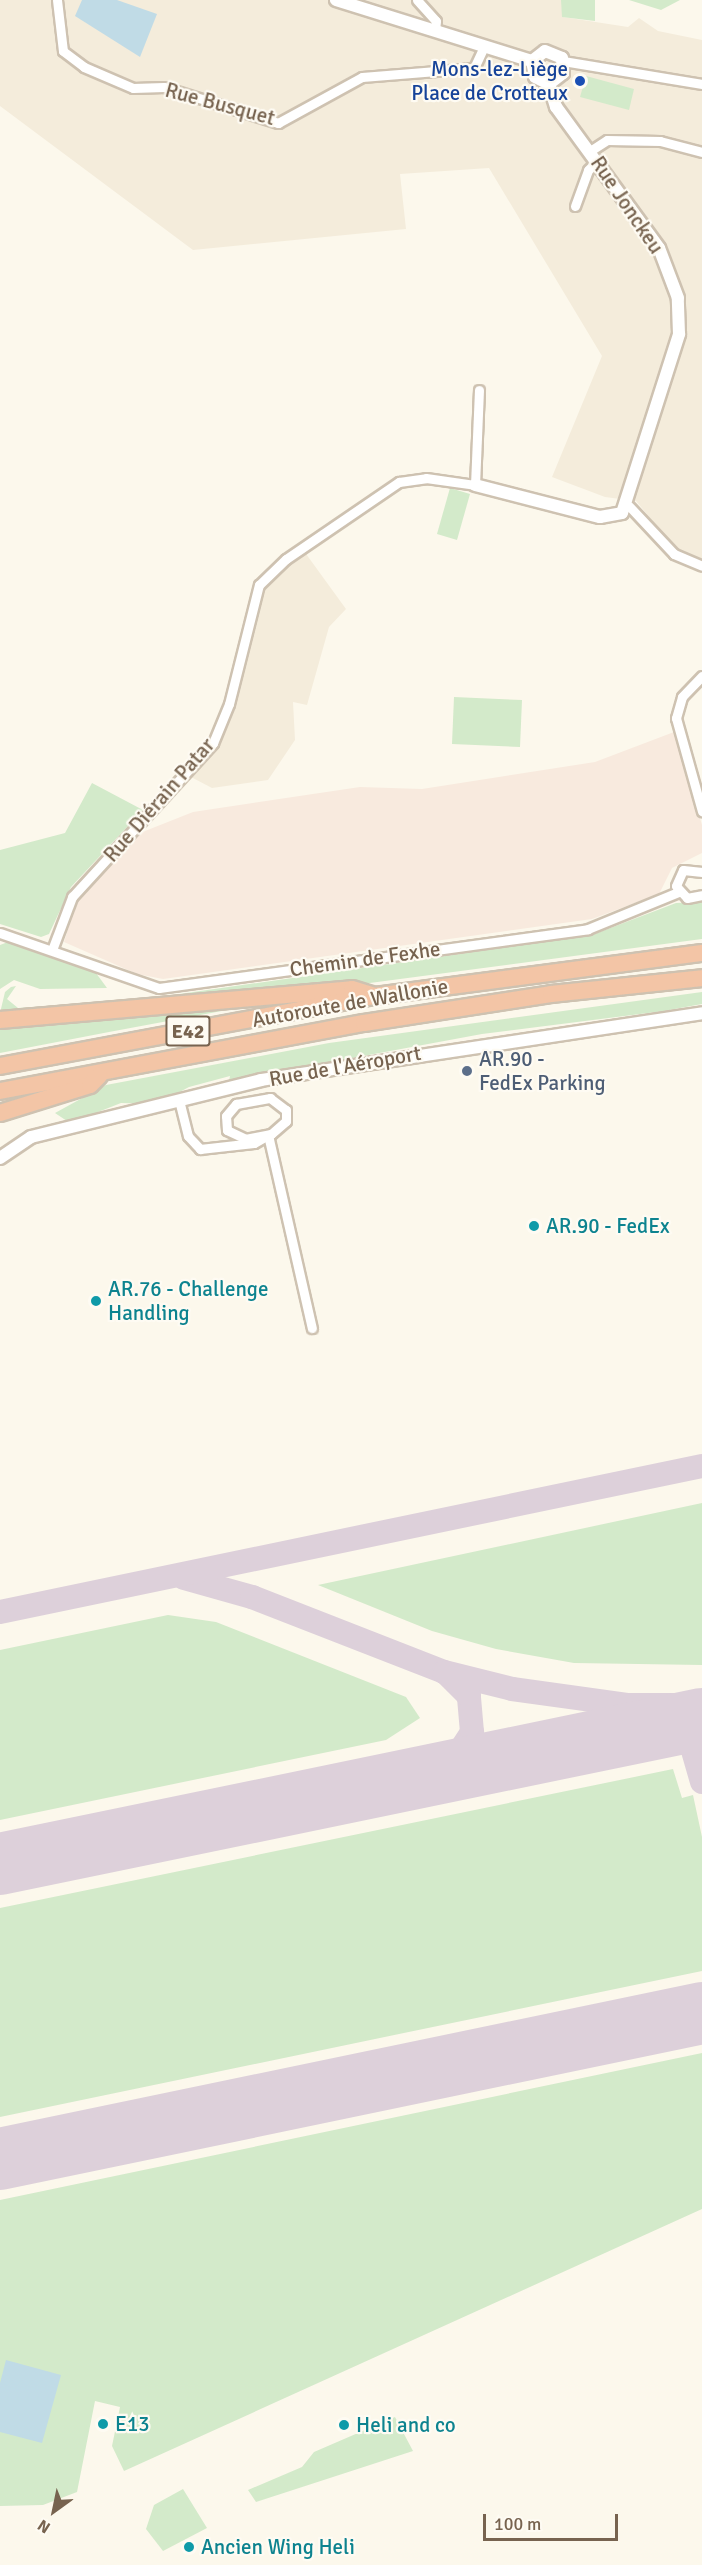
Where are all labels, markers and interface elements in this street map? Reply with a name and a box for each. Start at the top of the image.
place label: Mons-lez-Liège Place de Crotteux [411,56,568,106]
marker: Mons-lez-Liège Place de Crotteux [573,74,587,88]
street label: Rue Busquet [162,77,278,131]
street label: Rue Jonckeu [585,151,669,259]
street label: Rue Diérain Patar [98,733,220,867]
street label: Chemin de Fexhe [288,936,442,982]
street label: Autoroute de Wallonie [250,973,450,1033]
road number: E42 [164,1014,212,1048]
street label: Rue de l'Aéroport [267,1040,423,1092]
place label: AR.90 - FedEx Parking [479,1046,606,1096]
marker: AR.90 - FedEx Parking [460,1064,474,1078]
place label: AR.90 - FedEx [546,1213,670,1239]
marker: AR.90 - FedEx [527,1219,541,1233]
place label: AR.76 - Challenge Handling [108,1276,268,1326]
marker: AR.76 - Challenge Handling [89,1294,103,1308]
place label: E13 [115,2411,150,2437]
place label: Heli and co [356,2412,456,2438]
marker: E13 [96,2417,110,2431]
marker: Heli and co [337,2418,351,2432]
north arrow [24,2481,84,2541]
scale bar [486,2502,621,2540]
text: 100 m [494,2513,541,2535]
text: N [34,2515,54,2538]
place label: Ancien Wing Heli [201,2534,355,2560]
marker: Ancien Wing Heli [182,2540,196,2554]

